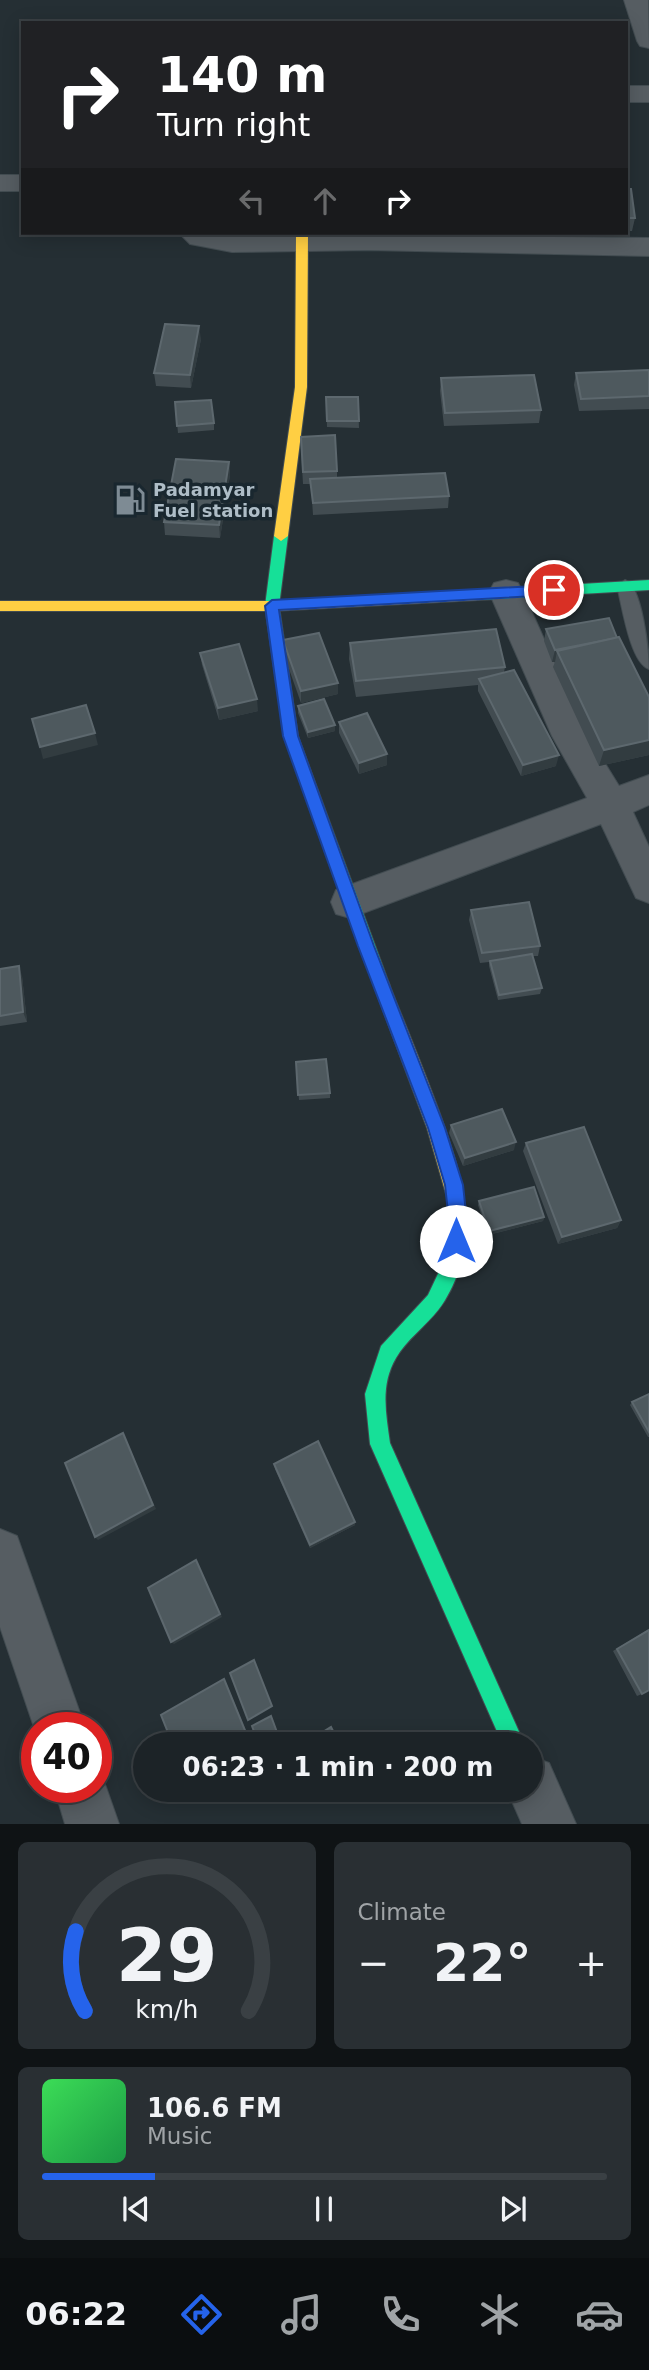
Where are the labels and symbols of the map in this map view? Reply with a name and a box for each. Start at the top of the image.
place label: Padamyar Fuel station [153,479,273,521]
fuel station icon: Padamyar Fuel station [113,483,147,517]
pin [524,560,584,620]
position arrow [419,1204,493,1278]
speed limit sign: 40 [21,1712,112,1803]

